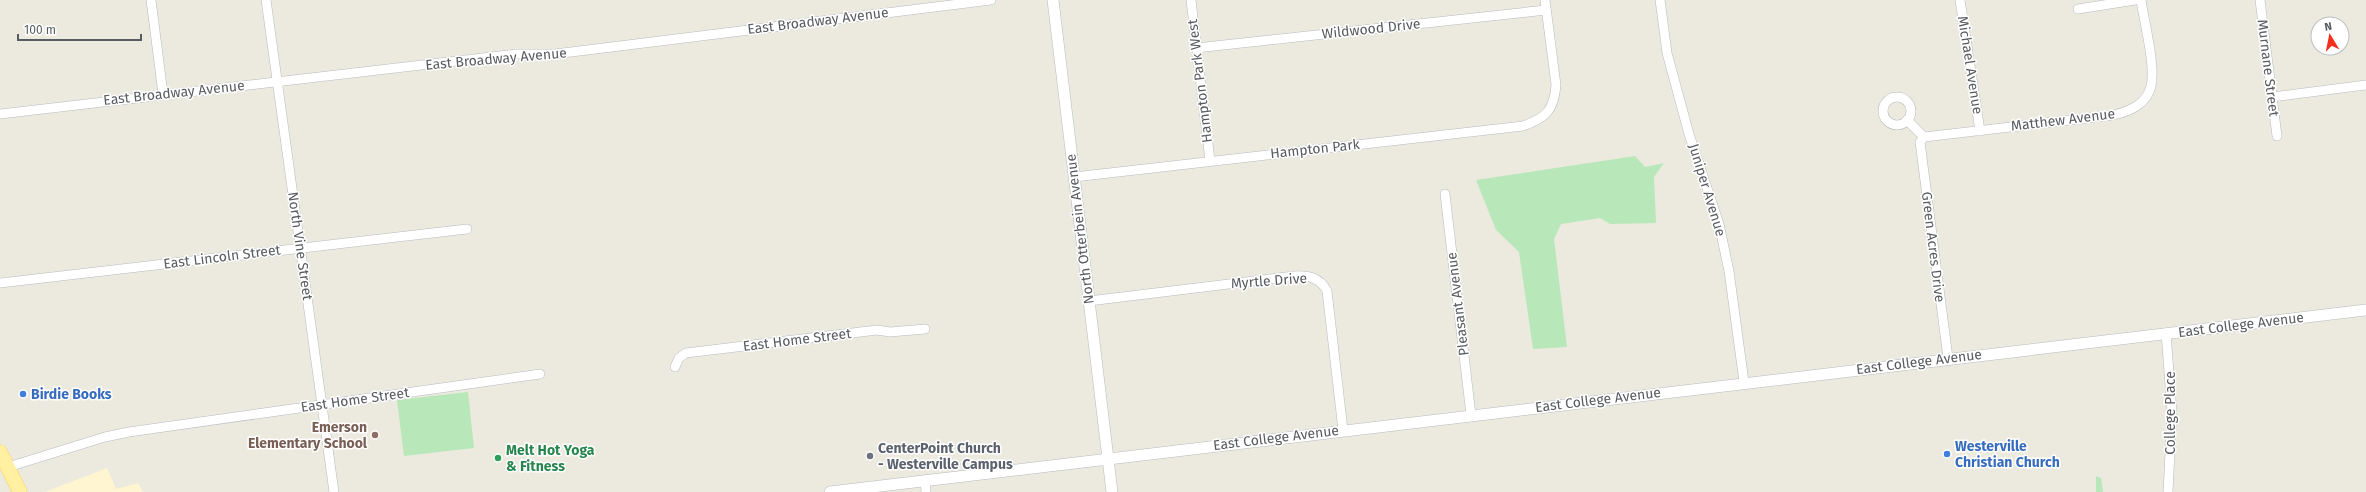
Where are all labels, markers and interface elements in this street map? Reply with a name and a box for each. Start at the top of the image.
street label: East Broadway Avenue [747,4,889,38]
street label: Wildwood Drive [1321,15,1421,43]
street label: Michael Avenue [1954,15,1986,115]
scale bar [18,16,141,42]
north arrow [2310,16,2350,56]
street label: Hampton Park West [1184,17,1216,144]
street label: Murnane Street [2254,18,2283,119]
text: N [2324,20,2333,34]
text: 100 m [24,23,56,37]
street label: East Broadway Avenue [425,44,567,74]
street label: East Broadway Avenue [103,77,245,109]
street label: Matthew Avenue [2010,105,2116,135]
street label: Hampton Park [1269,136,1361,162]
street label: Juniper Avenue [1685,142,1729,238]
street label: North Otterbein Avenue [1062,153,1098,305]
street label: North Vine Street [284,191,316,302]
street label: Green Acres Drive [1918,191,1948,303]
street label: East Lincoln Street [162,241,282,273]
street label: Pleasant Avenue [1443,251,1473,357]
street label: Myrtle Drive [1230,270,1308,292]
street label: East College Avenue [2177,309,2305,341]
street label: East Home Street [742,325,853,355]
street label: East College Avenue [1855,346,1983,378]
street label: College Place [2162,371,2179,455]
street label: East Home Street [300,384,411,416]
street label: East College Avenue [1534,384,1662,416]
place label: Birdie Books [31,386,112,403]
marker: Birdie Books [18,389,28,399]
place label: Emerson Elementary School [248,419,368,452]
street label: East College Avenue [1212,422,1340,454]
marker: Emerson Elementary School [370,430,380,440]
place label: Westerville Christian Church [1955,438,2060,471]
place label: CenterPoint Church - Westerville Campus [878,440,1013,473]
place label: Melt Hot Yoga & Fitness [506,442,595,475]
marker: Westerville Christian Church [1942,449,1952,459]
marker: CenterPoint Church - Westerville Campus [865,451,875,461]
marker: Melt Hot Yoga & Fitness [493,453,503,463]

